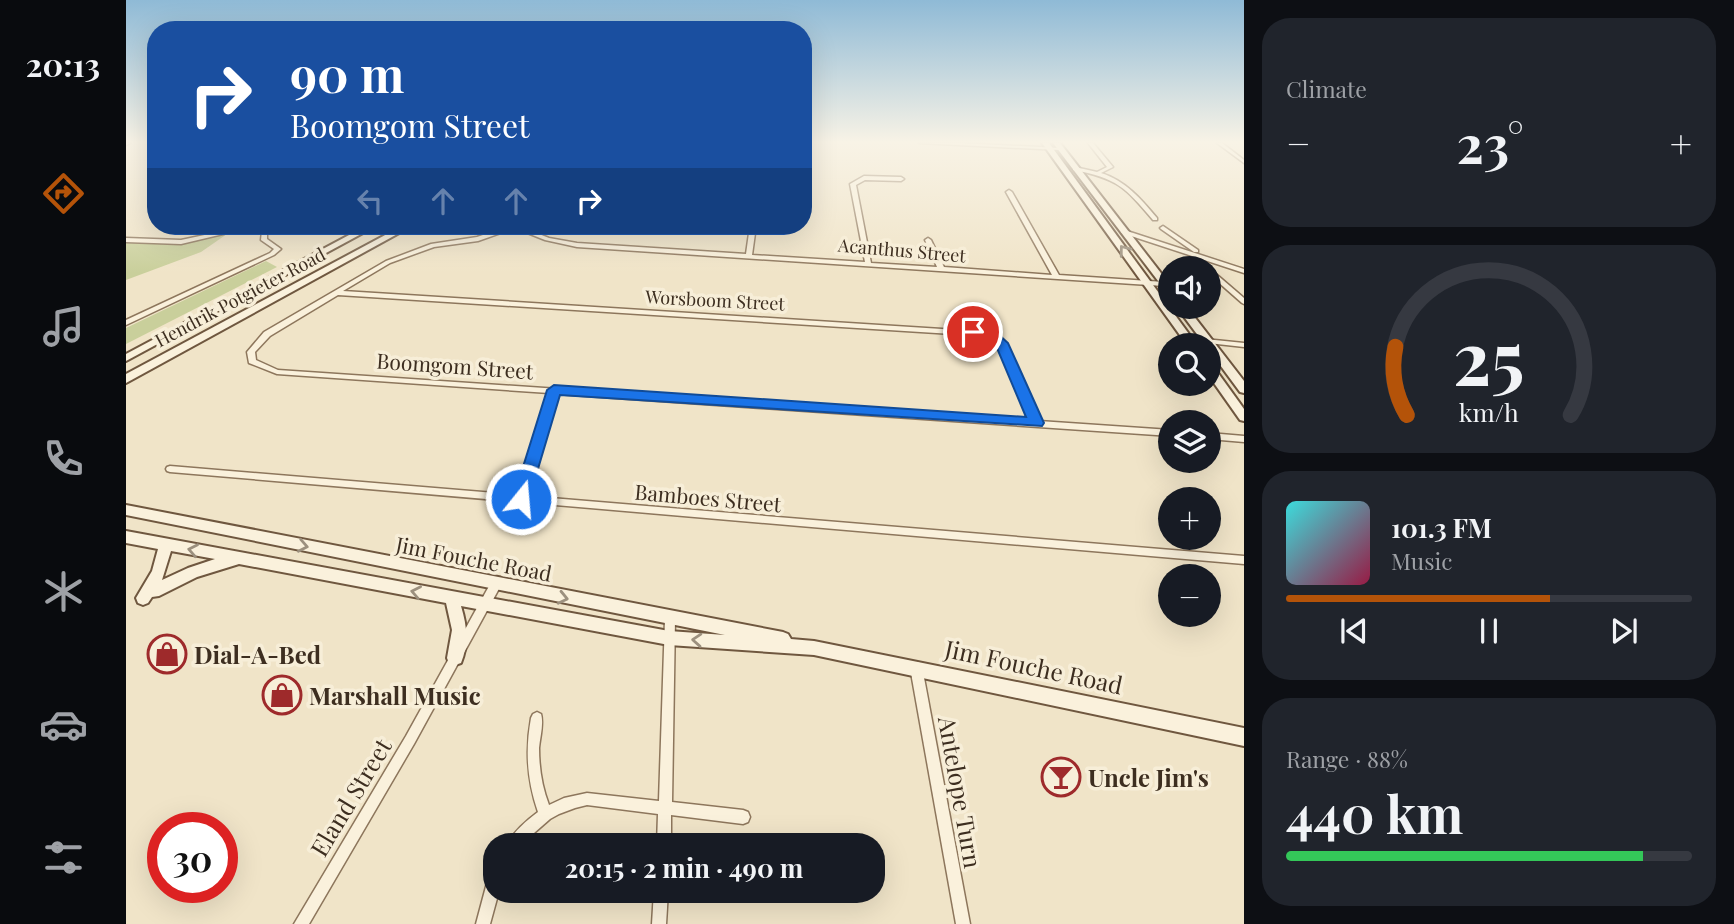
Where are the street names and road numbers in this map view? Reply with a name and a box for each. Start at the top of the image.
street label: Acanthus Street [836,232,967,268]
street label: Hendrik Potgieter Road [151,242,330,352]
street label: Worsboom Street [644,284,786,316]
street label: Boomgom Street [376,346,535,384]
street label: Bamboes Street [633,477,783,517]
street label: Jim Fouche Road [393,529,554,587]
street label: Jim Fouche Road [941,631,1126,700]
street label: Antelope Turn [932,713,990,870]
street label: Eland Street [302,732,398,862]

